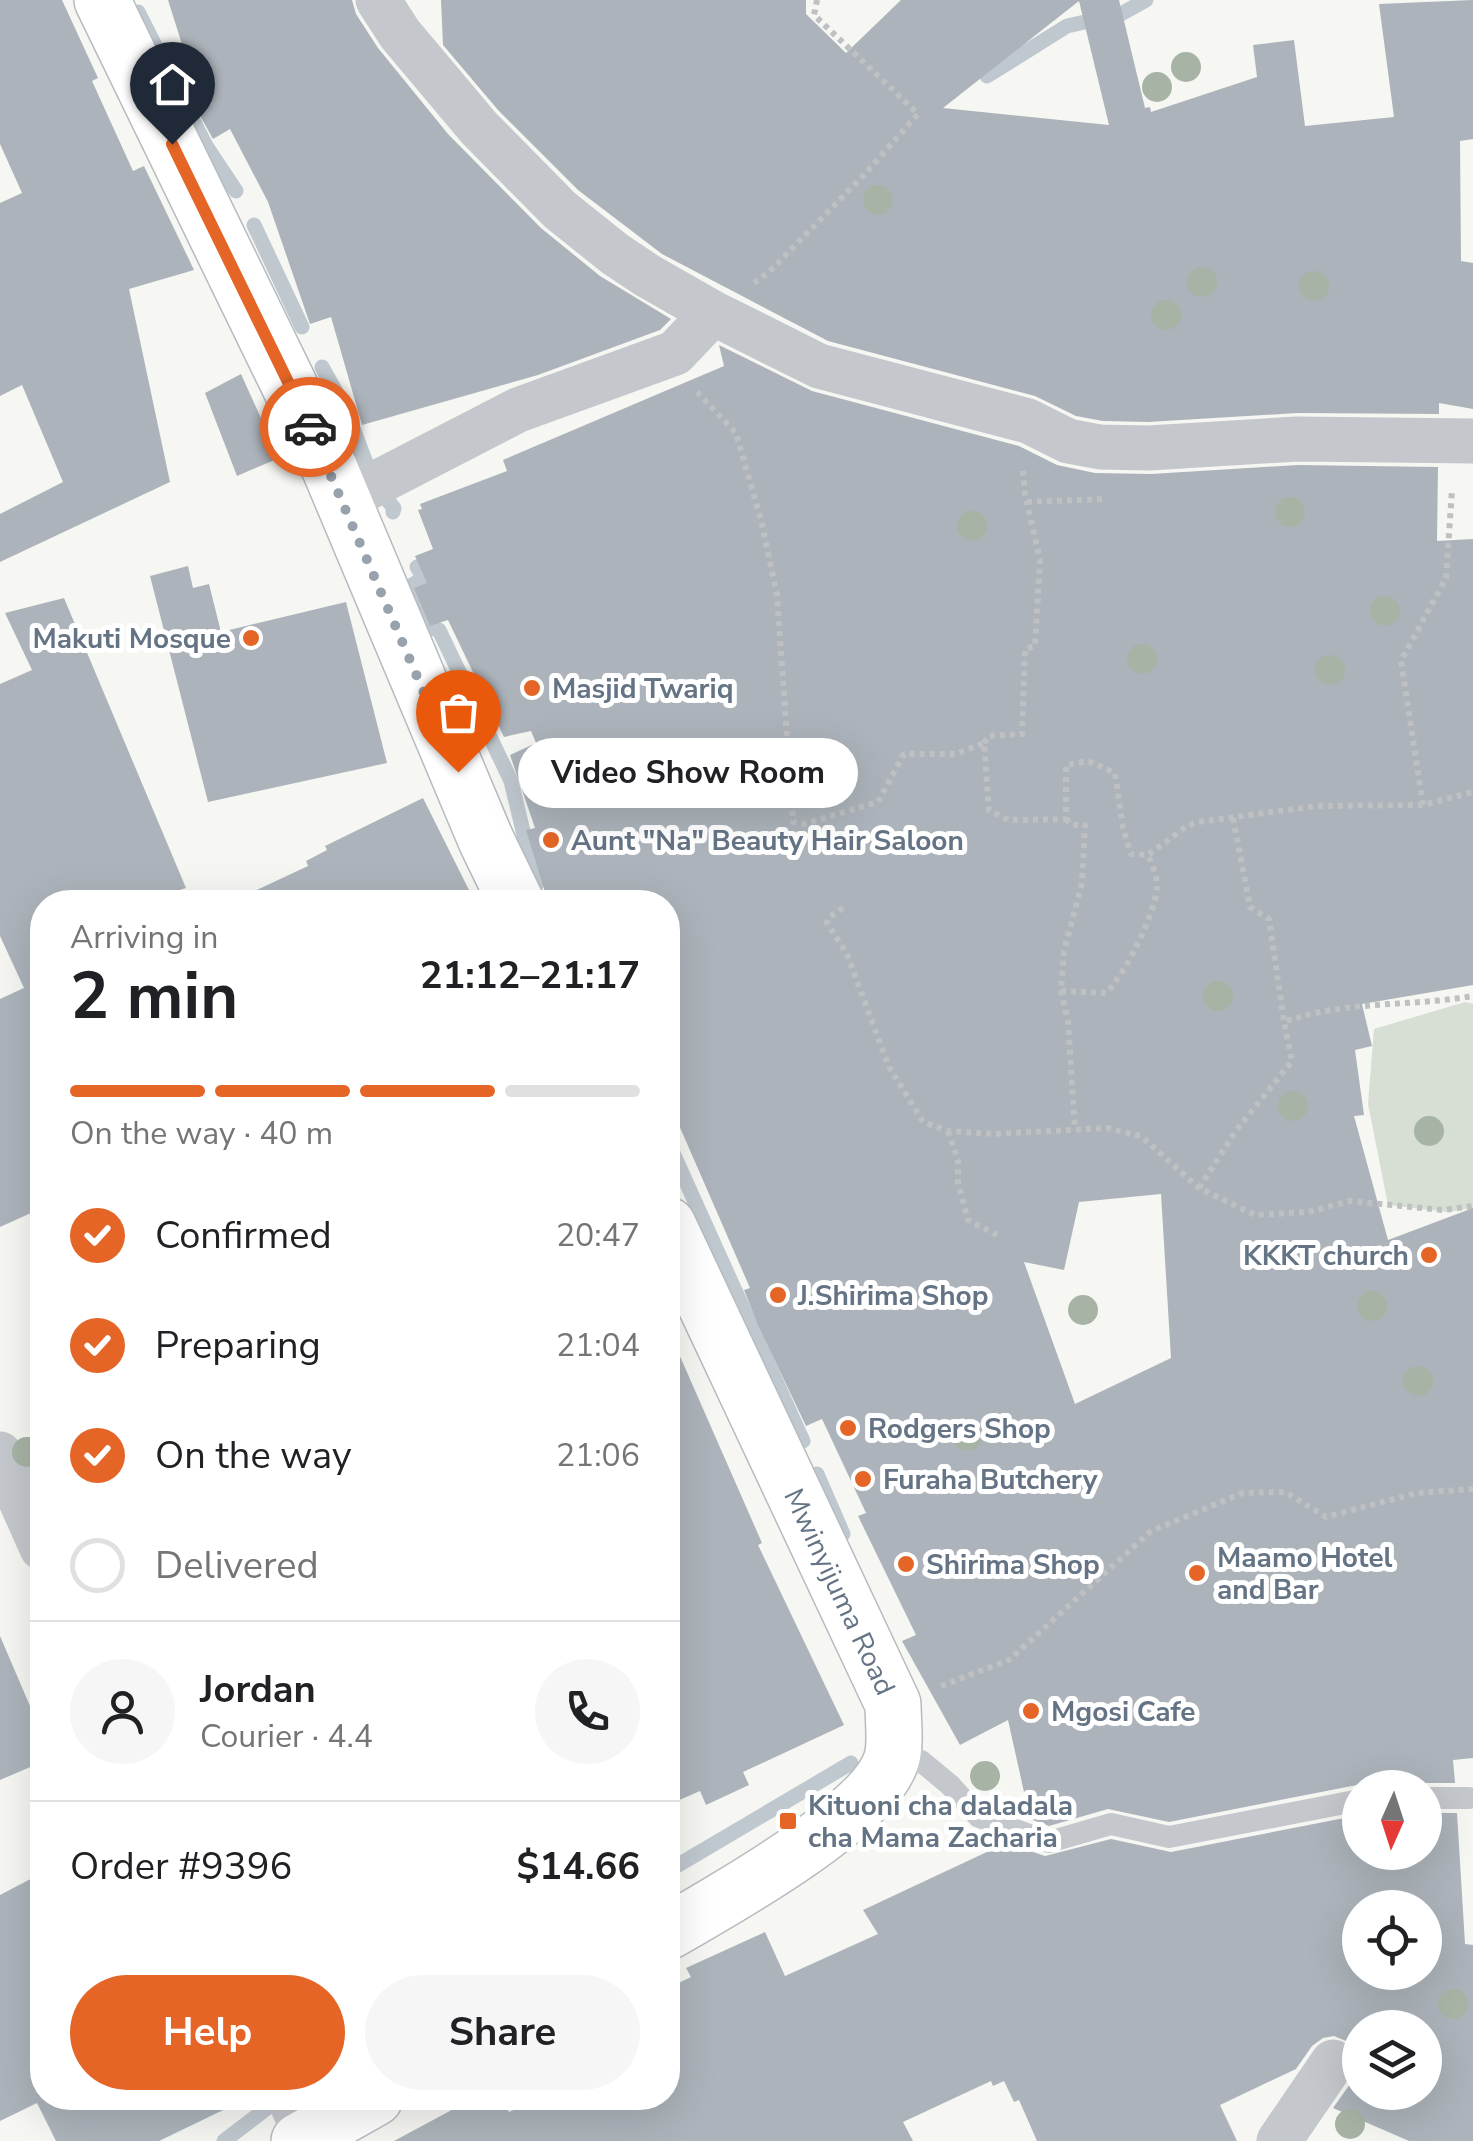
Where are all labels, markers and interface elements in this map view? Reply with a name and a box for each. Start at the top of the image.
pin [130,42,215,145]
icon: home [145,57,200,112]
courier [260,377,360,477]
icon: car [283,400,338,455]
place label: Makuti Mosque [32,620,231,658]
marker: Makuti Mosque [240,627,262,649]
pin [416,670,501,773]
place label: Masjid Twariq [552,670,733,708]
marker: Masjid Twariq [521,677,543,699]
icon: bag [431,685,486,740]
callout: Video Show Room [518,737,858,807]
text: Video Show Room [551,751,825,794]
place label: Aunt "Na" Beauty Hair Saloon [571,822,964,860]
marker: Aunt "Na" Beauty Hair Saloon [540,829,562,851]
text: Arriving in [70,916,218,959]
text: 21:12–21:17 [420,950,640,1001]
text: 2 min [70,952,238,1041]
text: On the way · 40 m [70,1112,333,1155]
icon: check [70,1208,125,1263]
text: Confirmed [155,1210,332,1261]
text: 20:47 [556,1214,640,1257]
place label: KKKT church [1243,1237,1409,1275]
marker: KKKT church [1418,1244,1440,1266]
place label: J.Shirima Shop [797,1277,988,1315]
marker: J.Shirima Shop [767,1284,789,1306]
icon: check [70,1318,125,1373]
text: Preparing [155,1320,321,1371]
text: 21:04 [556,1324,640,1367]
place label: Rodgers Shop [868,1410,1051,1448]
marker: Rodgers Shop [837,1417,859,1439]
icon: check [70,1428,125,1483]
text: On the way [155,1430,351,1481]
text: 21:06 [556,1434,640,1477]
place label: Furaha Butchery [883,1461,1098,1499]
marker: Furaha Butchery [852,1468,874,1490]
street label: Mwinyijuma Road [774,1482,904,1702]
place label: Maamo Hotel and Bar [1217,1539,1393,1609]
text: Delivered [155,1540,319,1591]
place label: Shirima Shop [926,1546,1100,1584]
marker: Shirima Shop [895,1553,917,1575]
marker: Maamo Hotel and Bar [1186,1562,1208,1584]
button: person [70,1659,175,1764]
button: phone [535,1659,640,1764]
text: Jordan [200,1664,316,1715]
place label: Mgosi Cafe [1051,1693,1196,1731]
marker: Mgosi Cafe [1020,1700,1042,1722]
text: Courier · 4.4 [200,1715,373,1758]
north arrow [1342,1770,1442,1870]
map controls [1342,1770,1442,2110]
place label: Kituoni cha daladala cha Mama Zacharia [808,1787,1073,1857]
marker: Kituoni cha daladala cha Mama Zacharia [777,1810,799,1832]
text: Order #9396 [70,1841,292,1892]
text: $14.66 [517,1841,640,1892]
button: locate [1342,1890,1442,1990]
button: Help [70,1975,345,2090]
button: Share [365,1975,640,2090]
button: layers [1342,2010,1442,2110]

